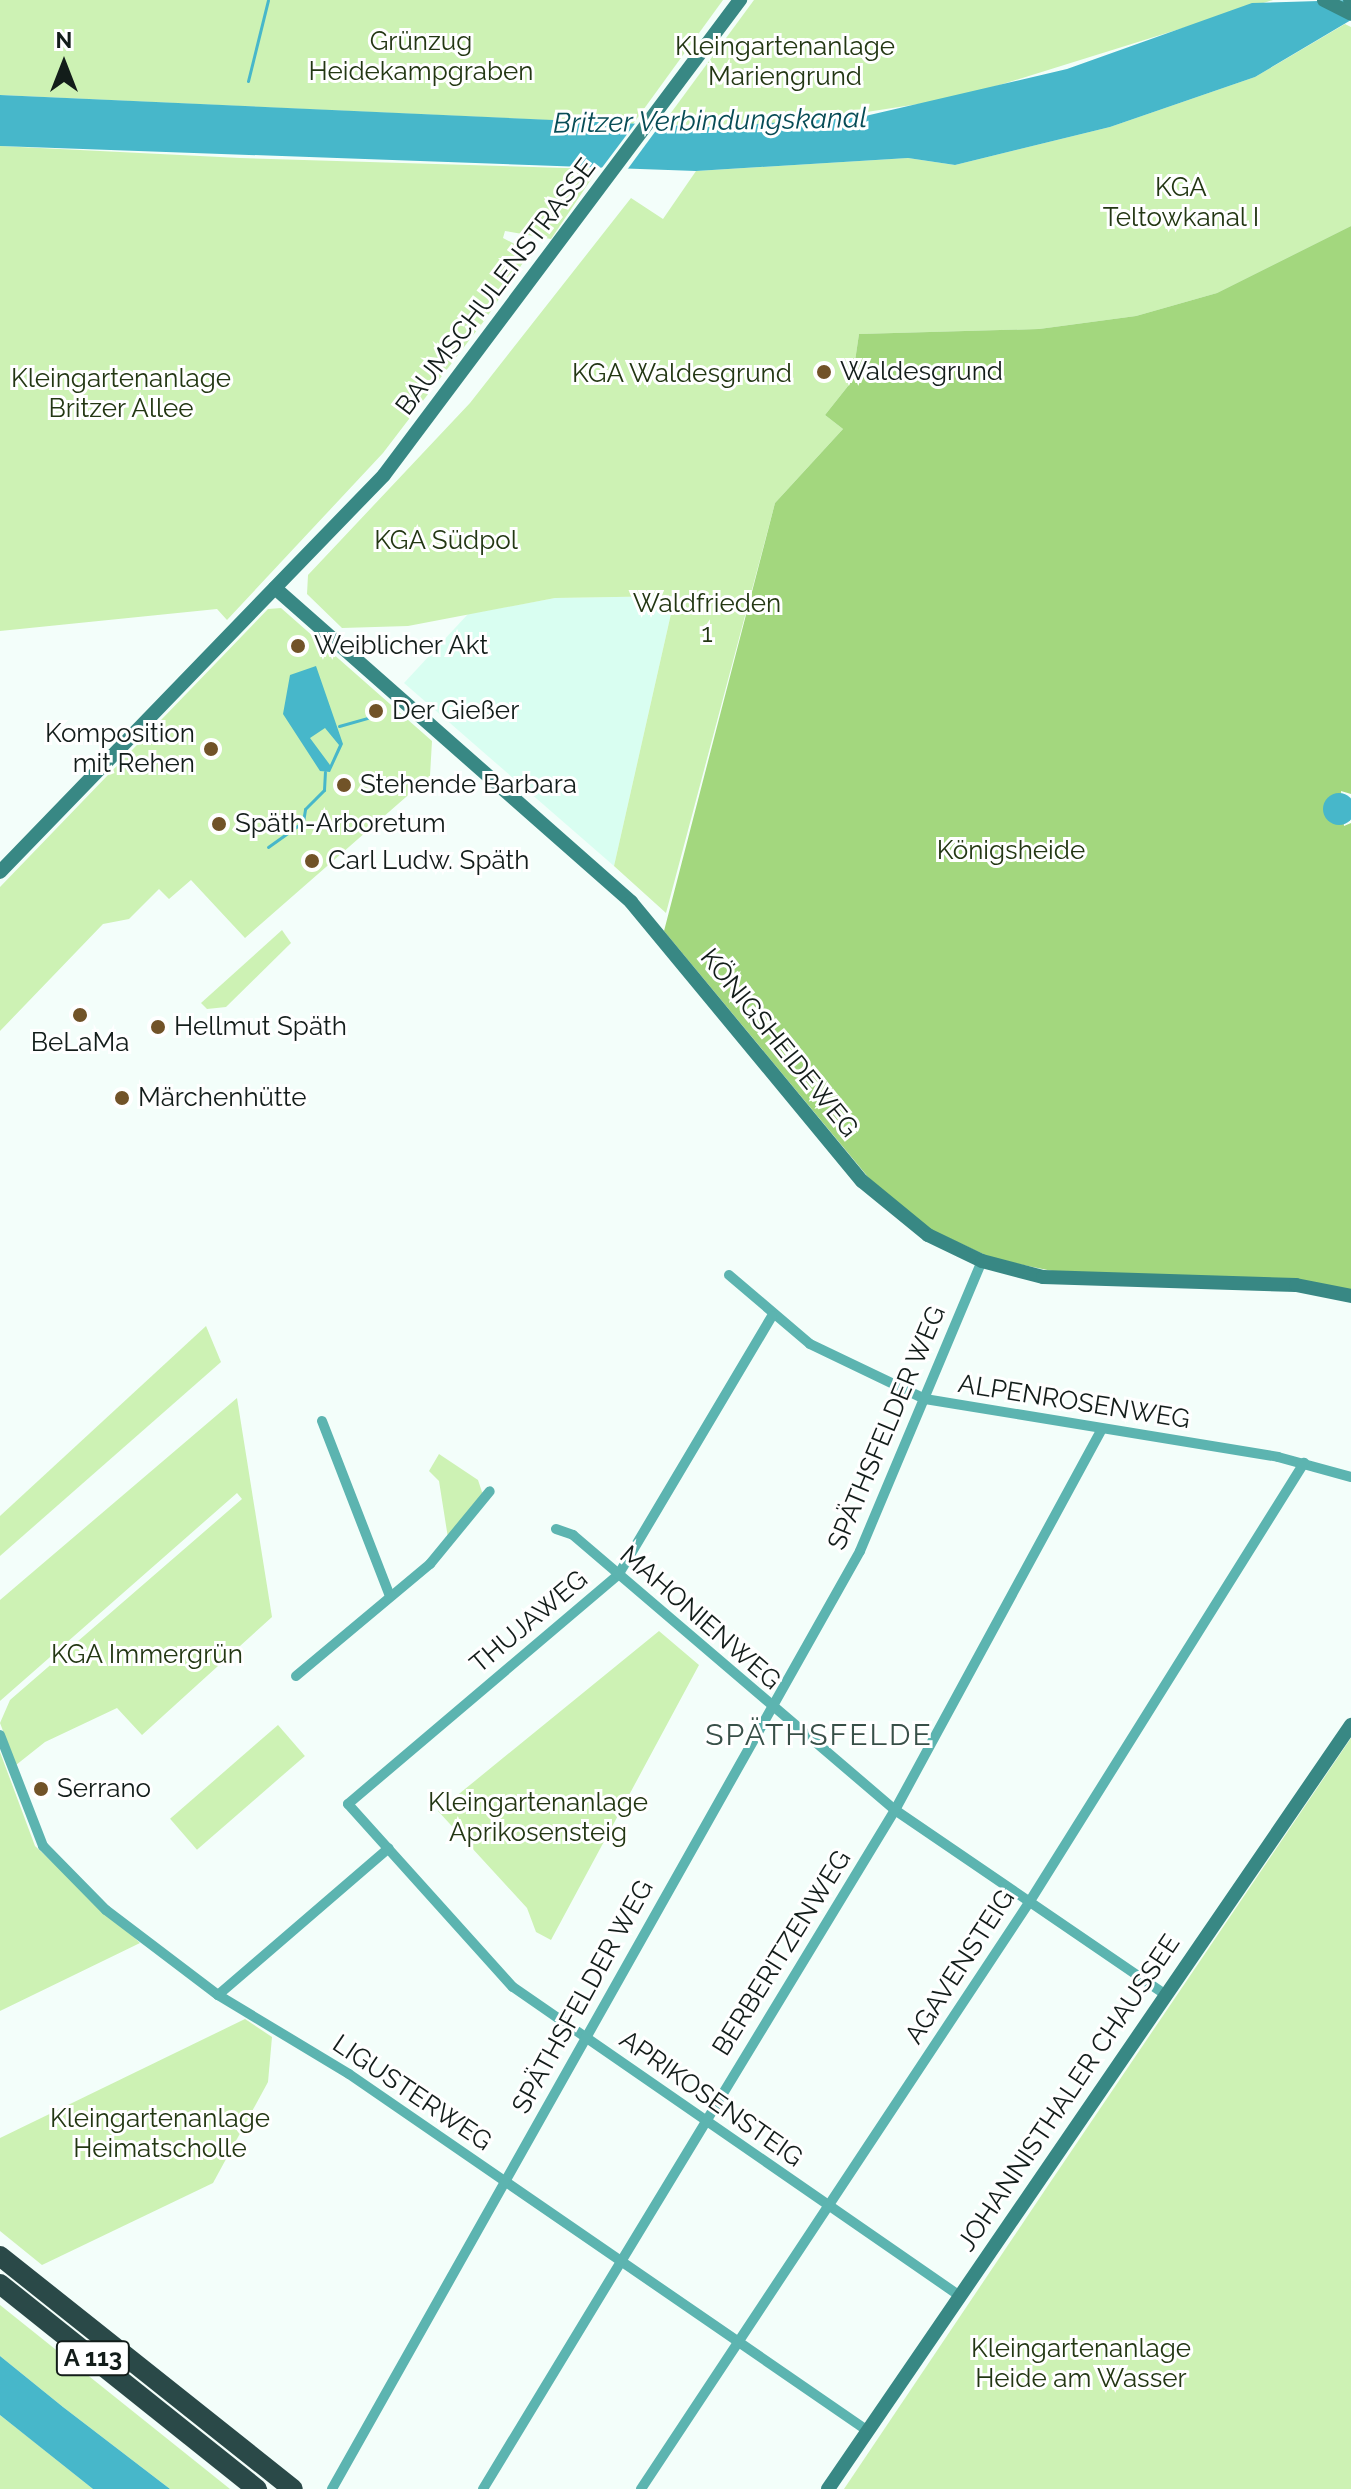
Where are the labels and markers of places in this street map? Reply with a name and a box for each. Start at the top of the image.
place label: Waldesgrund [840,356,1003,388]
marker: Waldesgrund [815,363,833,381]
place label: Weiblicher Akt [314,630,490,662]
marker: Weiblicher Akt [289,637,307,655]
place label: Der Gießer [392,695,520,727]
marker: Der Gießer [367,702,385,720]
place label: Komposition mit Rehen [45,718,195,780]
marker: Komposition mit Rehen [202,740,220,758]
place label: Stehende Barbara [360,769,577,801]
marker: Stehende Barbara [335,776,353,794]
place label: Späth-Arboretum [235,808,446,840]
marker: Späth-Arboretum [210,815,228,833]
place label: Carl Ludw. Späth [328,845,530,877]
marker: Carl Ludw. Späth [303,852,321,870]
marker: BeLaMa [71,1006,89,1024]
place label: Hellmut Späth [174,1011,347,1043]
marker: Hellmut Späth [149,1018,167,1036]
place label: BeLaMa [31,1027,129,1059]
place label: Märchenhütte [138,1082,306,1114]
marker: Märchenhütte [113,1089,131,1107]
place label: Serrano [57,1773,151,1805]
marker: Serrano [32,1780,50,1798]

